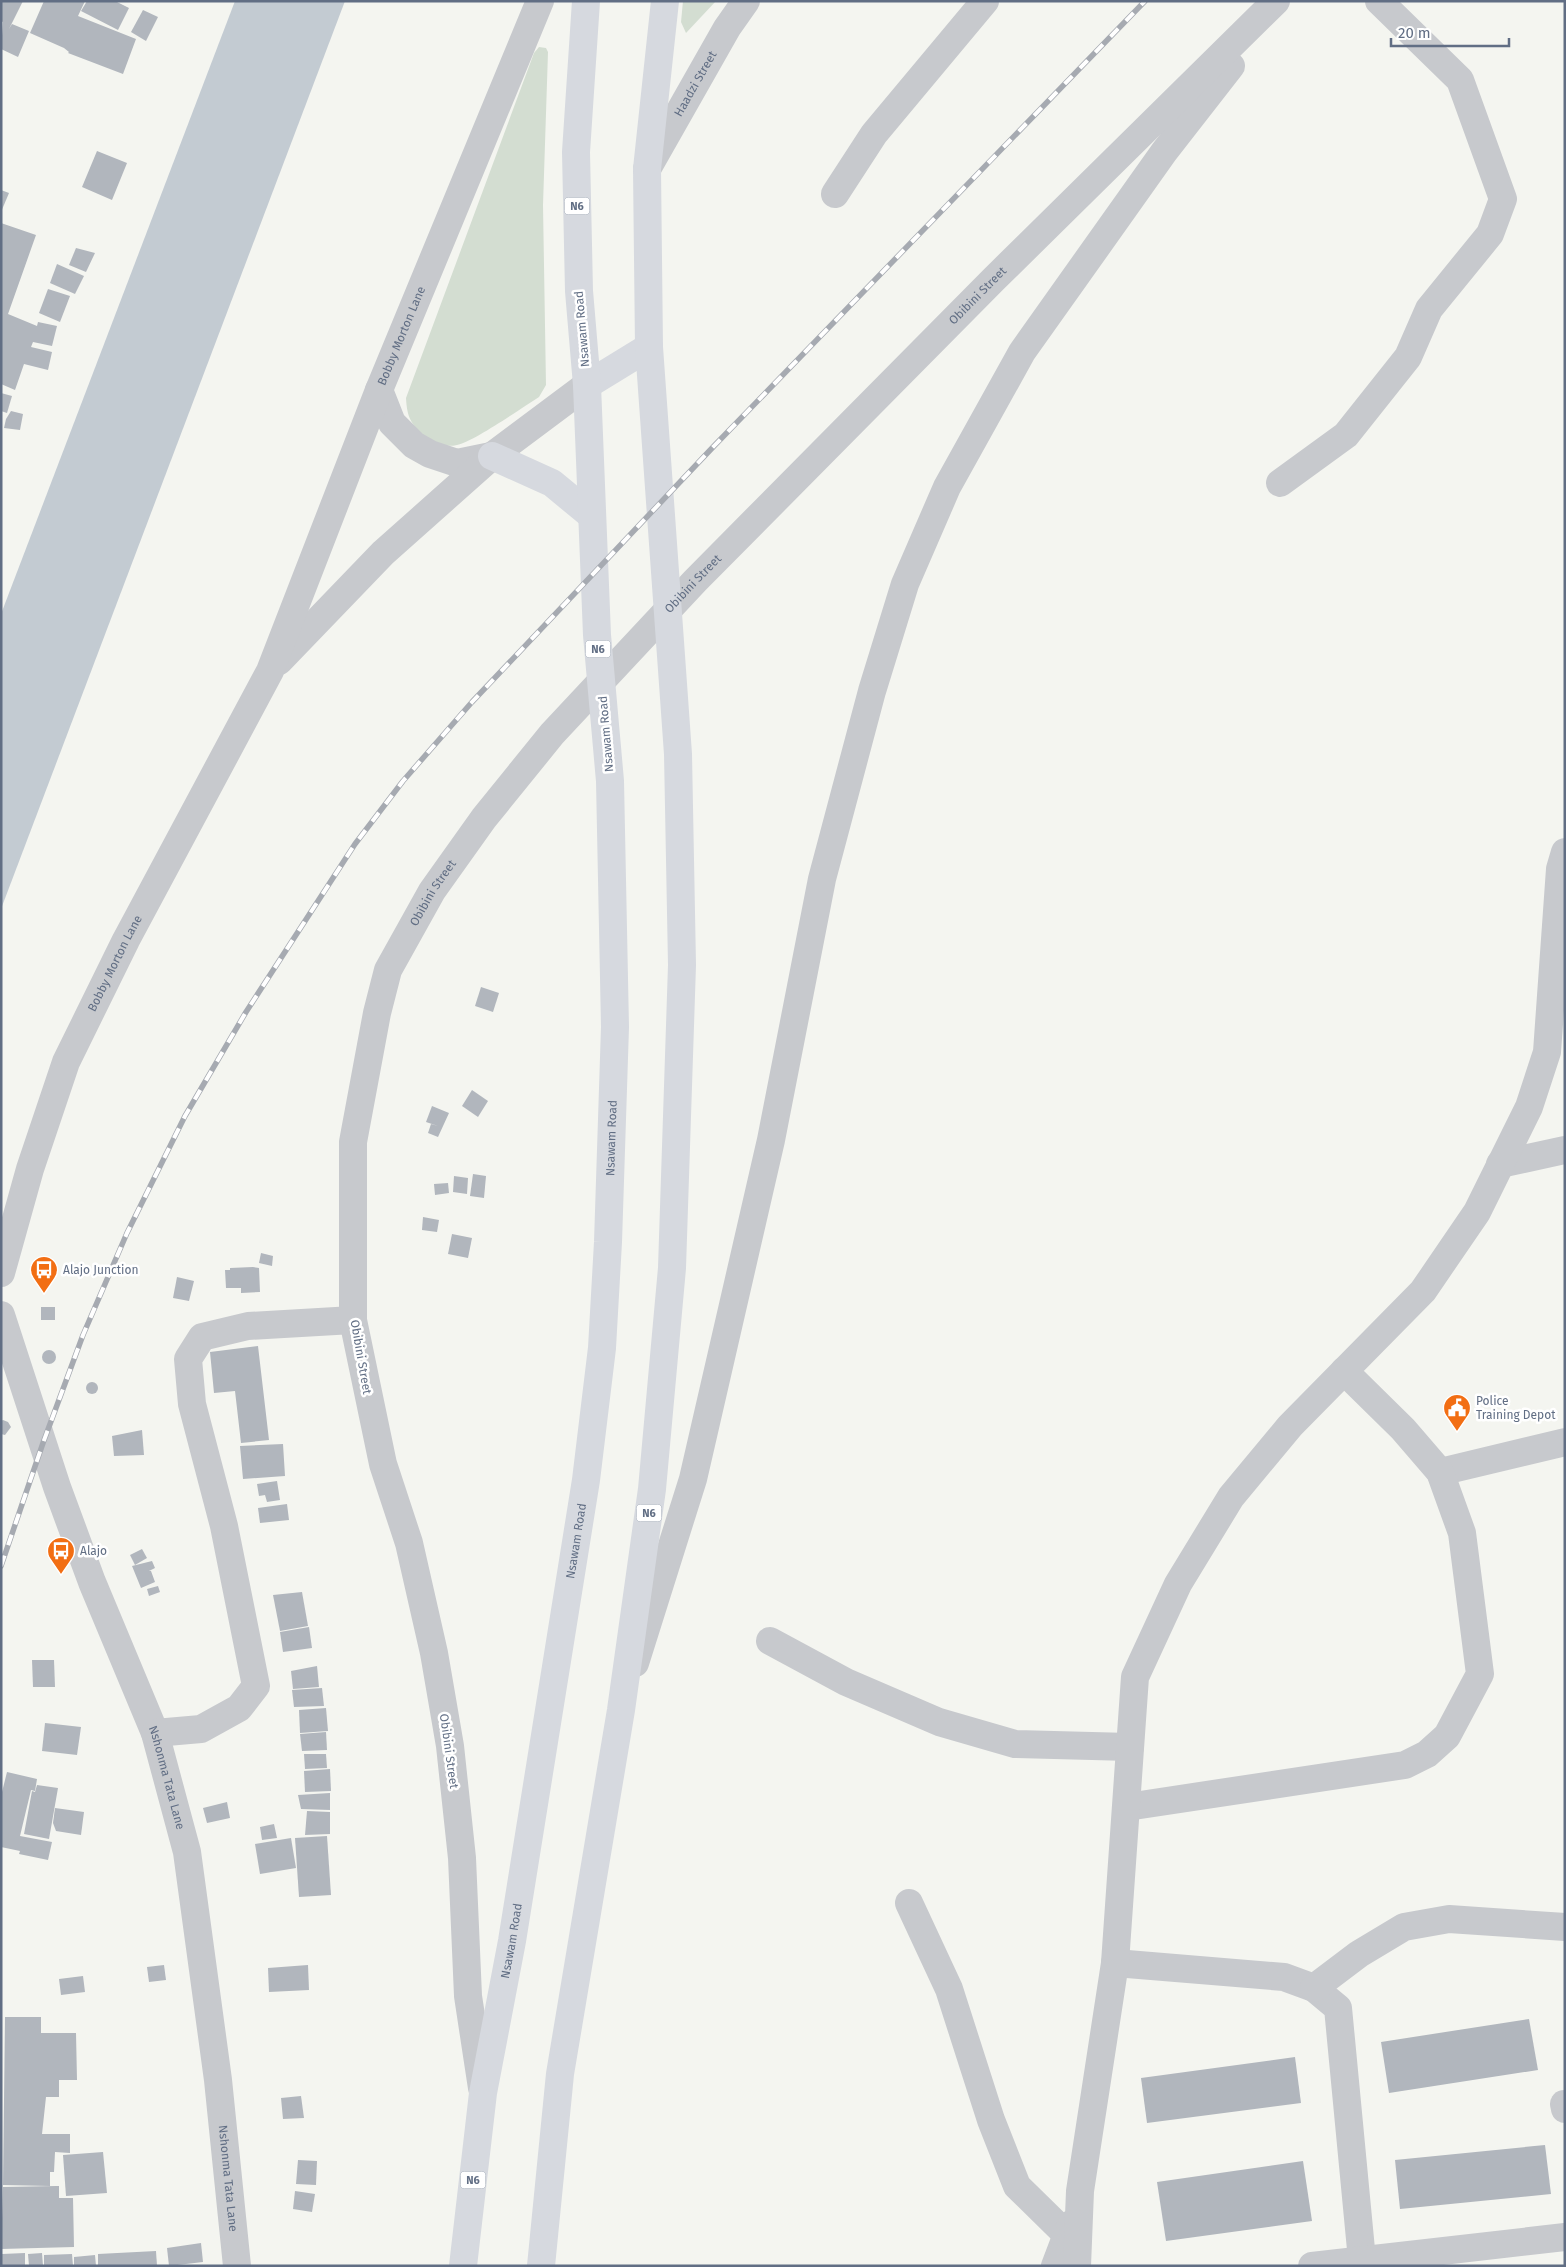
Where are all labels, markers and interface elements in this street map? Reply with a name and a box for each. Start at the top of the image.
scale bar [1391,15,1508,47]
text: 20 m [1398,24,1431,42]
street label: Haadzi Street [671,48,720,119]
road number: N6 [564,198,590,215]
street label: Obibini Street [946,263,1010,327]
street label: Bobby Morton Lane [375,284,428,387]
street label: Nsawam Road [572,290,592,368]
street label: Obibini Street [662,551,725,616]
road number: N6 [586,641,610,658]
street label: Nsawam Road [596,695,616,773]
street label: Obibini Street [407,857,459,929]
street label: Bobby Morton Lane [85,913,145,1014]
street label: Nsawam Road [603,1100,620,1176]
bus stop icon: Alajo Junction [29,1255,59,1294]
place label: Alajo Junction [63,1263,138,1277]
street label: Obibini Street [348,1319,375,1396]
public building icon: Police Training Depot [1442,1393,1472,1432]
place label: Police Training Depot [1476,1394,1556,1422]
street label: Nsawam Road [563,1502,589,1580]
road number: N6 [636,1505,662,1522]
bus stop icon: Alajo [46,1536,76,1575]
place label: Alajo [80,1544,107,1558]
street label: Obibini Street [437,1713,461,1790]
street label: Nshonma Tata Lane [146,1724,188,1831]
street label: Nsawam Road [498,1902,525,1980]
street label: Nshonma Tata Lane [216,2124,240,2232]
road number: N6 [460,2172,486,2188]

